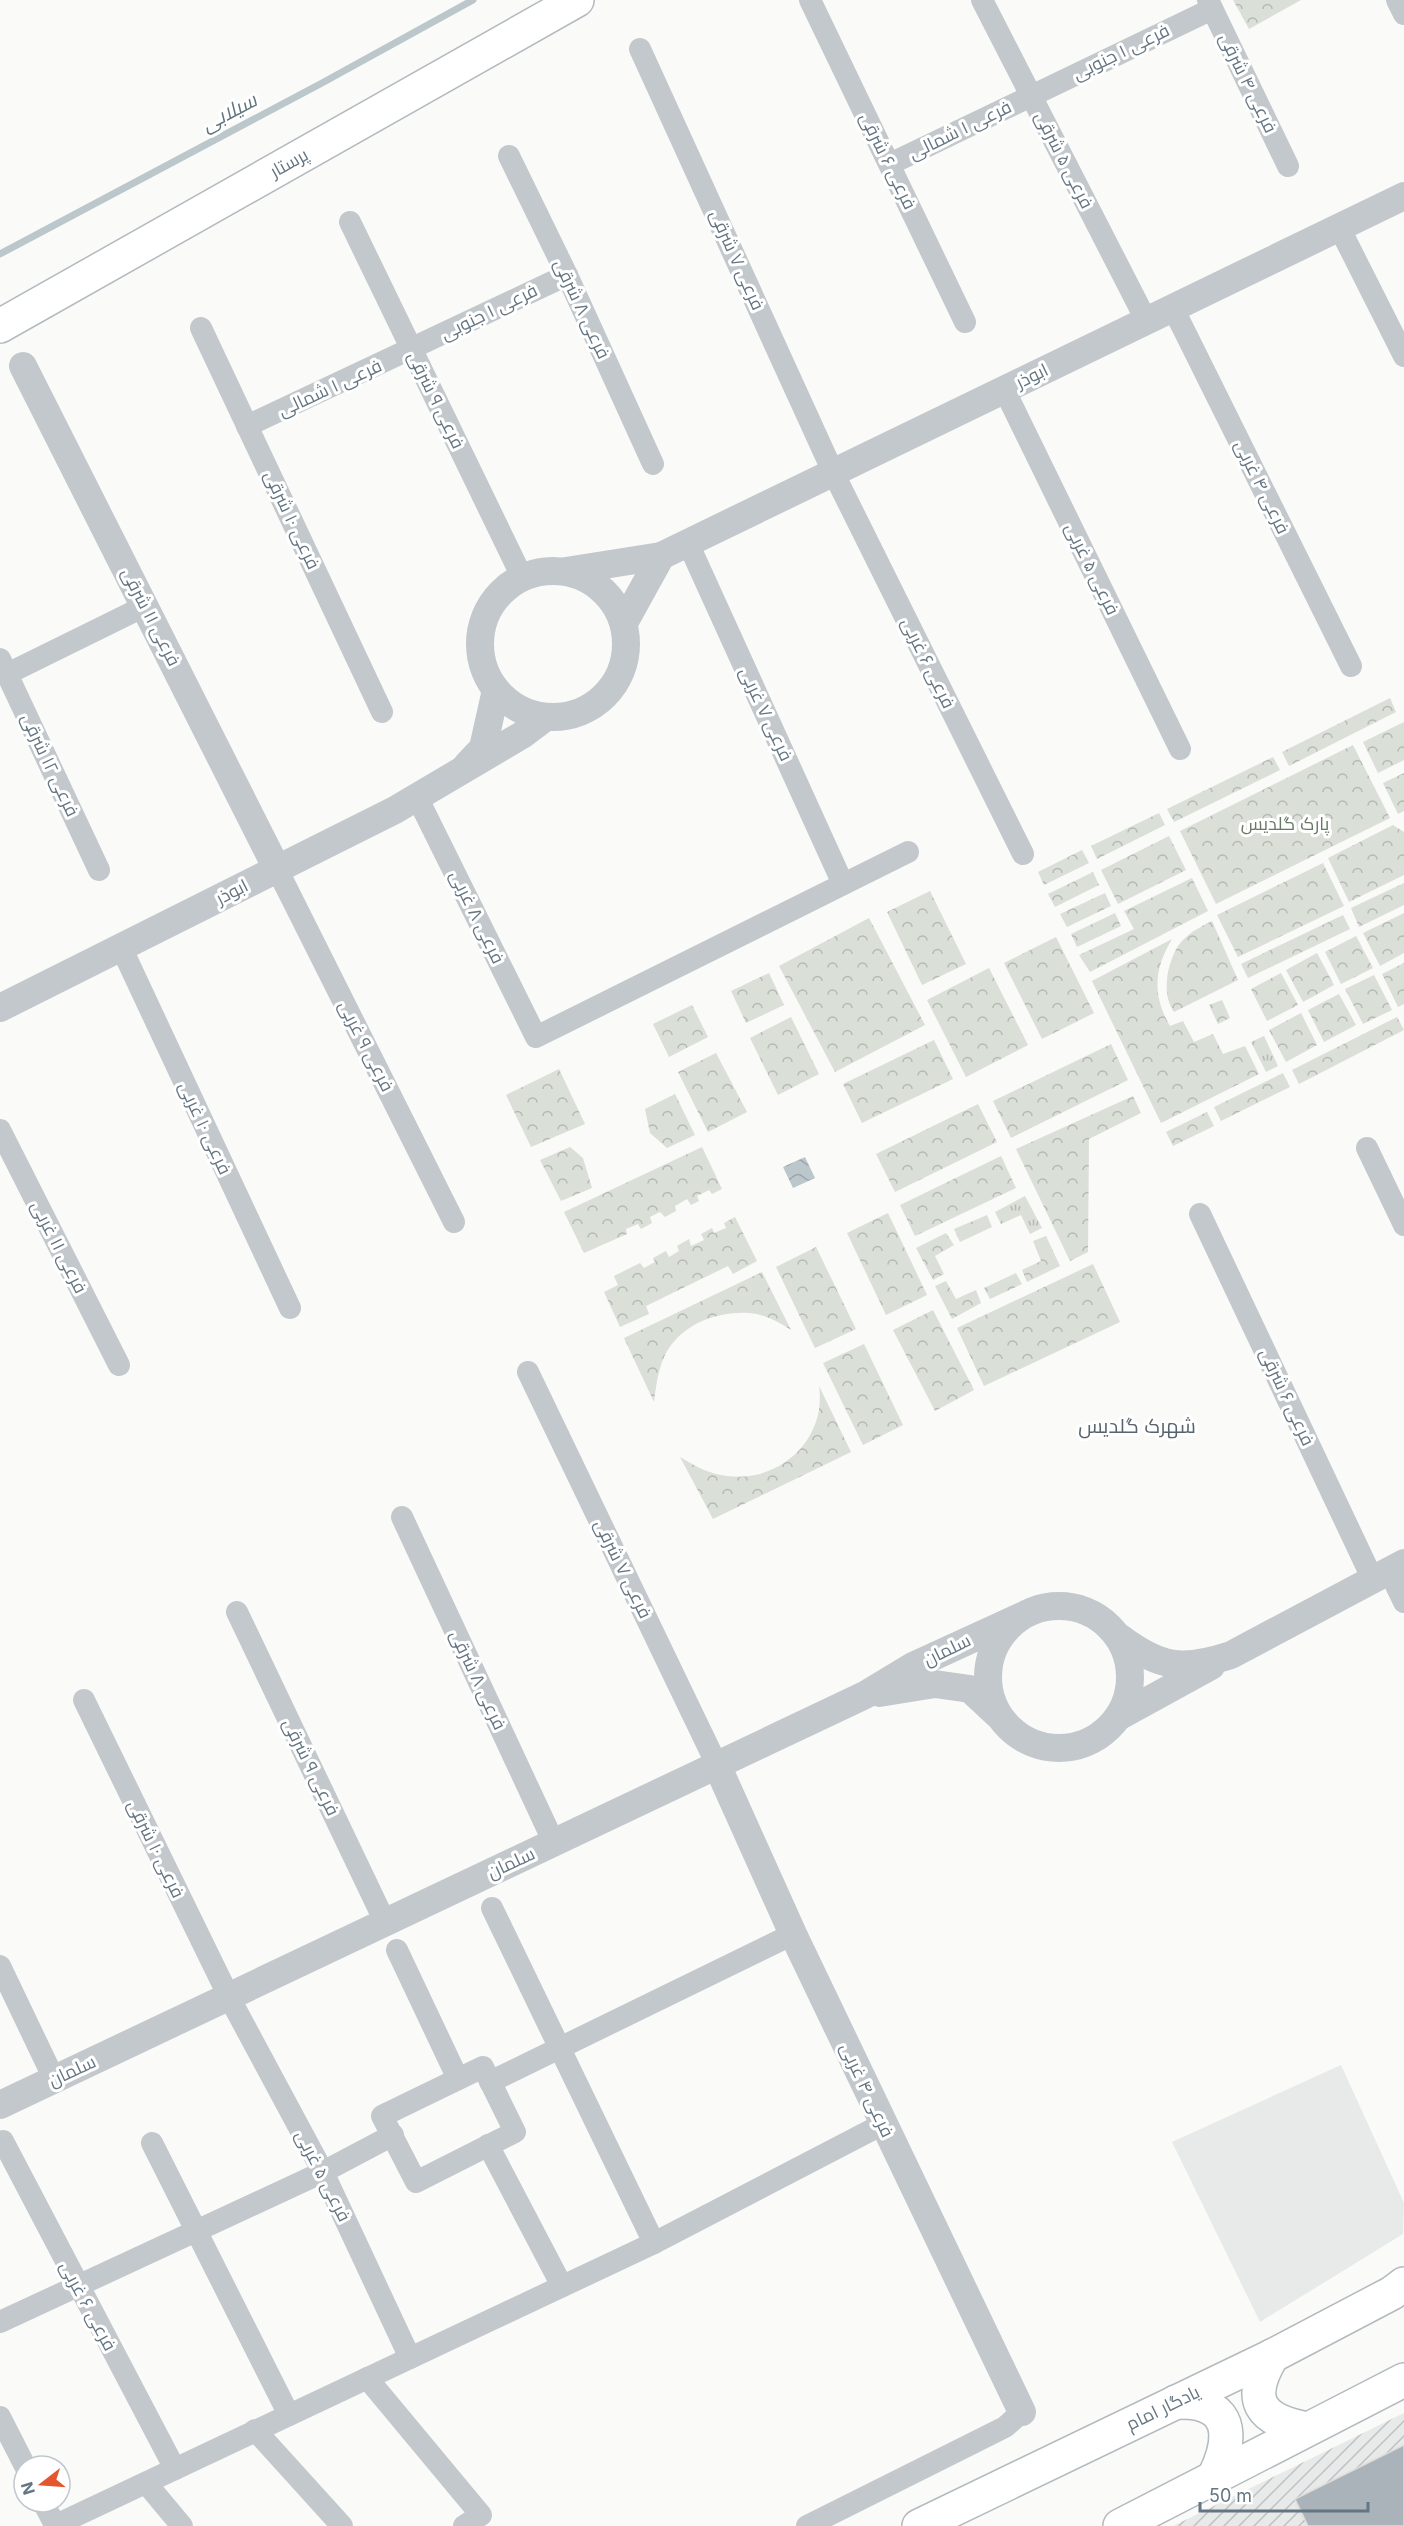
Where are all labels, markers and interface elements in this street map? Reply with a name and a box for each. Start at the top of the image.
street label: فرعی ۱ جنوبی [1069,19,1173,85]
street label: فرعی ۴ شرقی [1214,30,1282,136]
water label: سیلابی [197,87,261,136]
street label: فرعی ۱ شمالی [905,96,1015,164]
street label: فرعی ۵ شرقی [1030,108,1098,212]
street label: فرعی ۶ شرقی [855,109,921,213]
street label: پرستار [265,143,313,184]
street label: فرعی ۷ شرقی [705,206,769,314]
street label: فرعی ۸ شرقی [549,256,615,362]
street label: فرعی ۱ جنوبی [437,279,541,345]
street label: فرعی ۹ شرقی [403,348,469,452]
street label: فرعی ۱ شمالی [275,354,385,422]
street label: ابوذر [1011,359,1052,394]
street label: فرعی ۴ غربی [1230,436,1294,538]
street label: فرعی ۱۰ شرقی [260,467,324,573]
street label: فرعی ۵ غربی [1060,519,1124,619]
street label: فرعی ۱۱ شرقی [117,564,185,670]
street label: فرعی ۶ غربی [897,614,959,712]
street label: فرعی ۷ غربی [735,664,797,764]
street label: فرعی ۱۲ شرقی [17,710,83,820]
park label: پارک گلدیس [1241,813,1329,836]
street label: فرعی ۸ غربی [445,867,509,967]
street label: ابوذر [211,875,252,910]
street label: فرعی ۹ غربی [334,997,398,1095]
street label: فرعی ۱۰ غربی [174,1078,236,1178]
street label: فرعی ۱۱ غربی [26,1197,92,1297]
street label: فرعی ۶ شرقی [1255,1345,1319,1449]
district label: شهرک گلدیس [1078,1414,1196,1439]
street label: فرعی ۷ شرقی [590,1516,656,1622]
street label: فرعی ۸ شرقی [445,1627,511,1733]
street label: سلمان [920,1629,974,1671]
street label: فرعی ۹ شرقی [278,1715,344,1819]
street label: فرعی ۱۰ شرقی [123,1796,189,1902]
street label: سلمان [484,1842,538,1884]
street label: فرعی ۴ غربی [836,2039,898,2141]
street label: سلمان [45,2050,99,2092]
street label: فرعی ۵ غربی [291,2127,355,2225]
street label: فرعی ۶ غربی [55,2257,121,2355]
street label: یادگار امام [1123,2381,1204,2436]
north arrow [12,2454,72,2514]
scale bar [1200,2475,1368,2513]
text: N [16,2480,39,2497]
text: 50 m [1209,2485,1252,2506]

